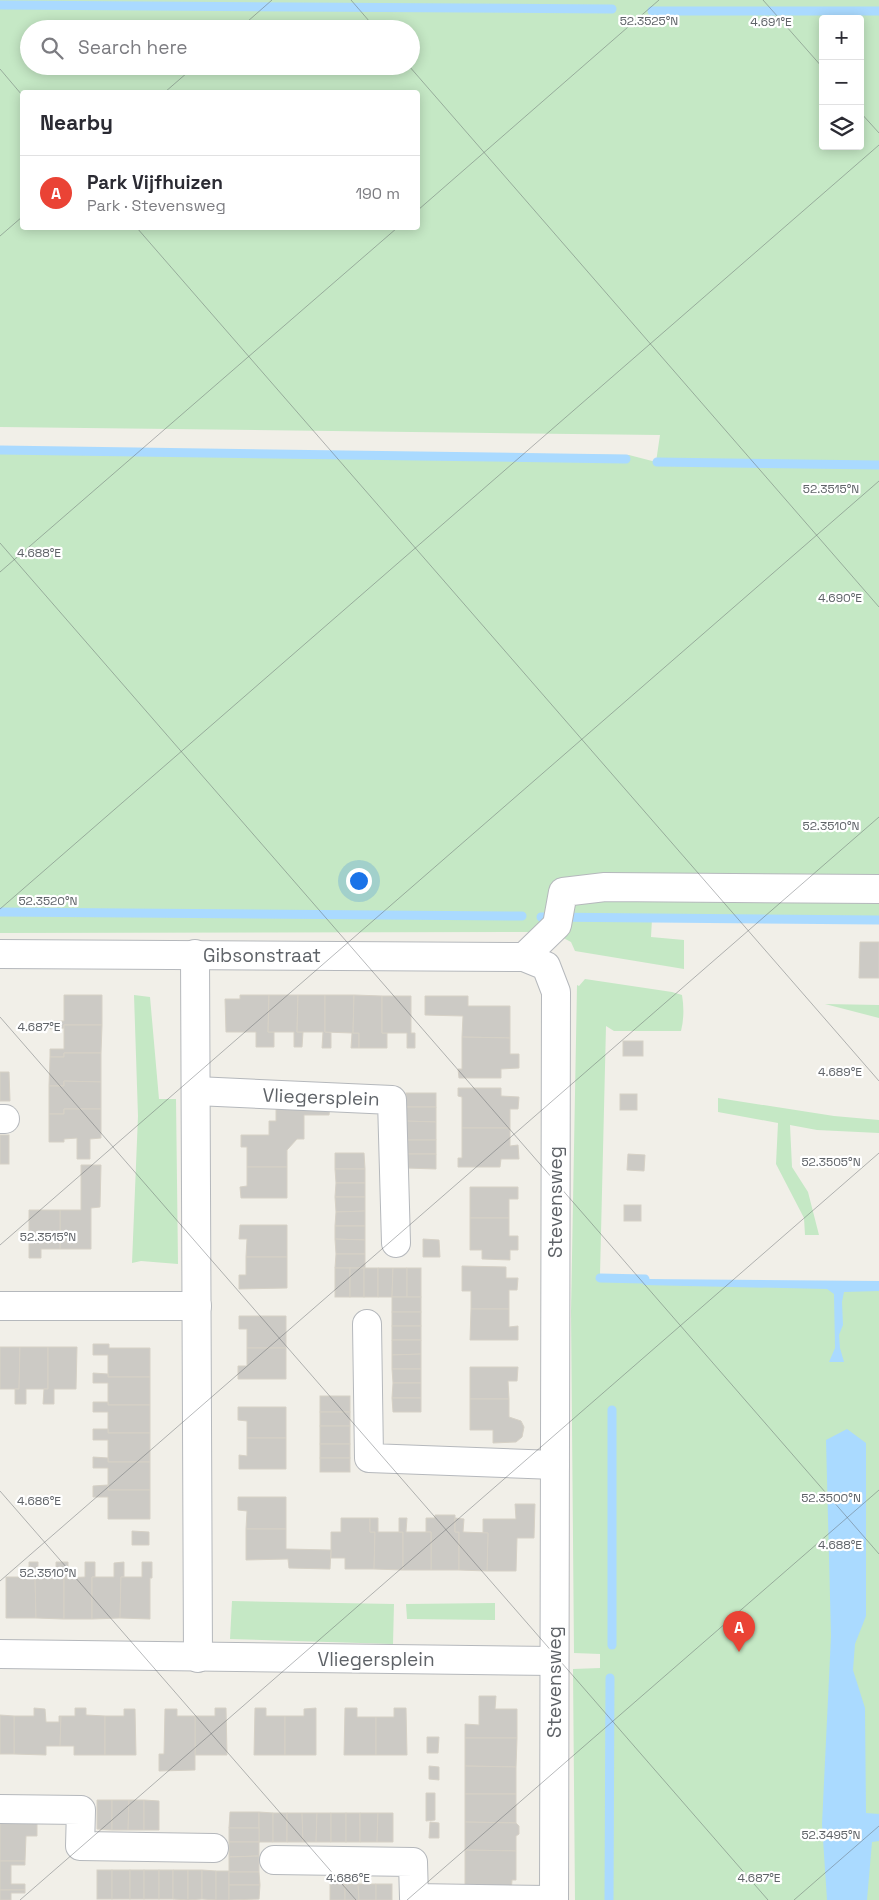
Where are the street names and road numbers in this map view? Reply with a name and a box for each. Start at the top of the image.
street label: Gibsonstraat [203,943,321,968]
street label: Vliegersplein [262,1082,380,1112]
street label: Stevensweg [543,1146,568,1258]
street label: Stevensweg [542,1626,567,1738]
street label: Vliegersplein [317,1647,435,1672]

